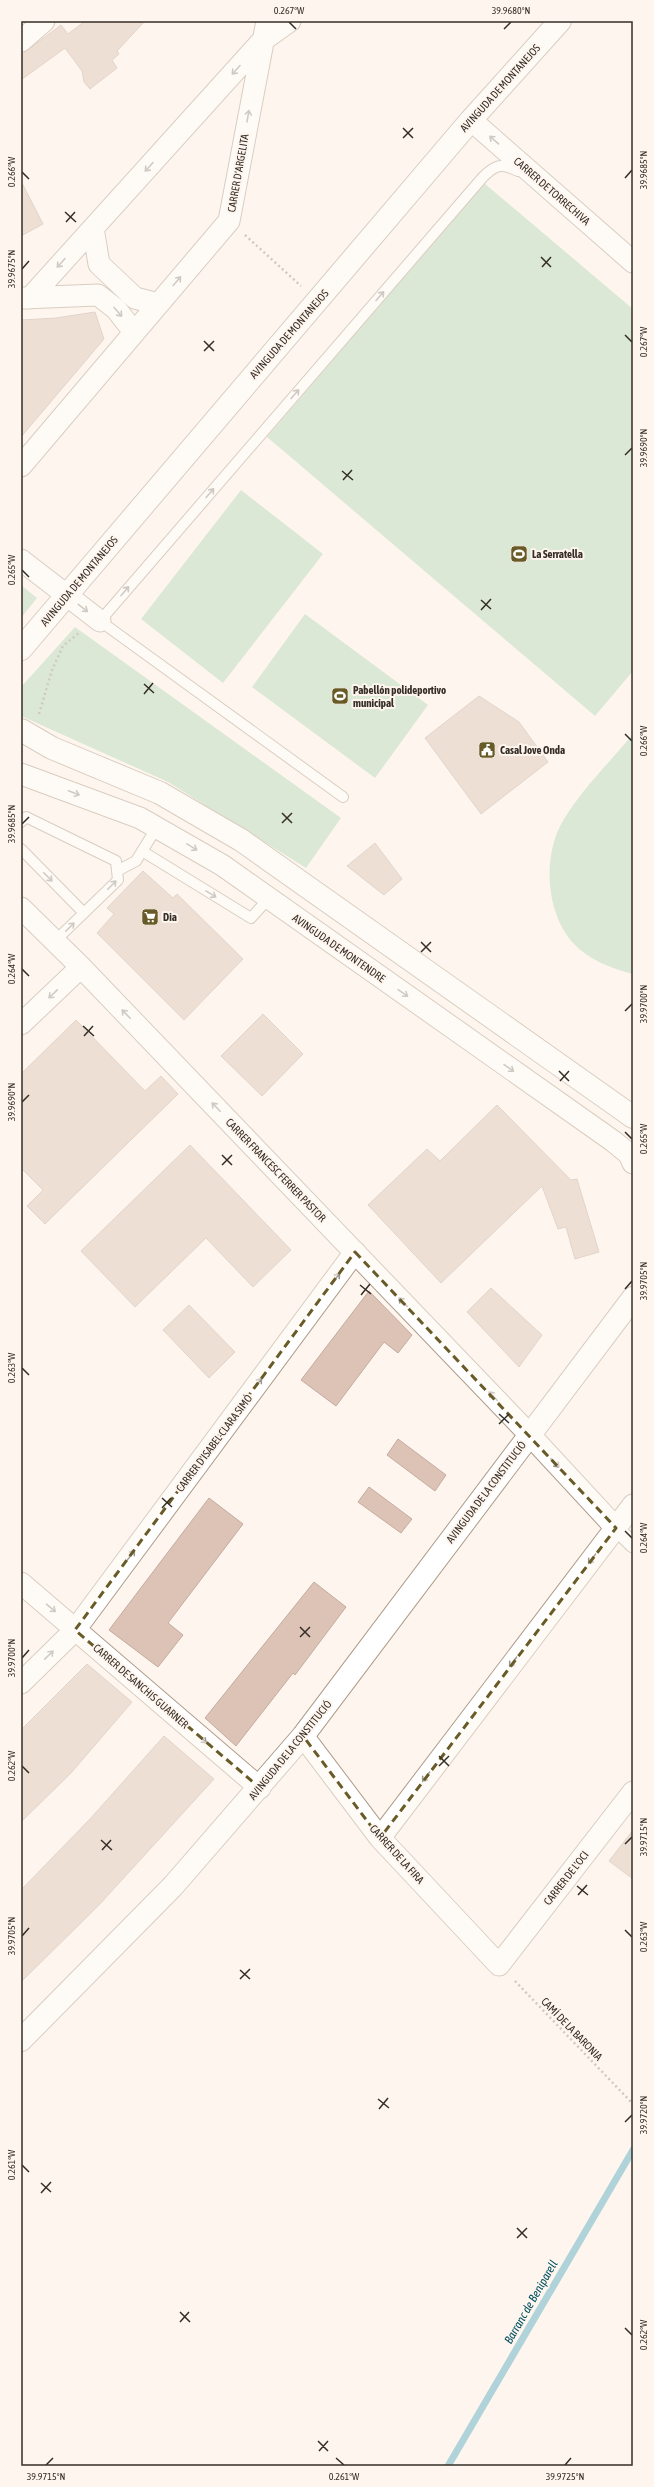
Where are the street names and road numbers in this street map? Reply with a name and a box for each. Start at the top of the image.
street label: AVINGUDA DE MONTANEJOS [458,42,543,134]
street label: CARRER D'ARGELITA [225,132,251,213]
street label: CARRER DE TORRECHIVA [512,155,593,228]
street label: AVINGUDA DE MONTANEJOS [247,287,331,381]
street label: AVINGUDA DE MONTANEJOS [38,533,120,628]
street label: AVINGUDA DE MONTENDRE [290,911,388,985]
street label: CARRER FRANCESC FERRER PASTOR [223,1116,329,1224]
street label: CARRER D'ISABEL-CLARA SIMÓ [174,1392,254,1494]
street label: AVINGUDA DE LA CONSTITUCIÓ [444,1439,528,1545]
street label: CARRER DE SANCHIS GUARNER [91,1641,191,1731]
street label: AVINGUDA DE LA CONSTITUCIÓ [246,1698,334,1802]
street label: CARRER DE LA FIRA [368,1822,427,1886]
street label: CARRER DE L'OCI [541,1849,591,1907]
street label: CAMÍ DE LA BARONIA [539,1995,605,2063]

